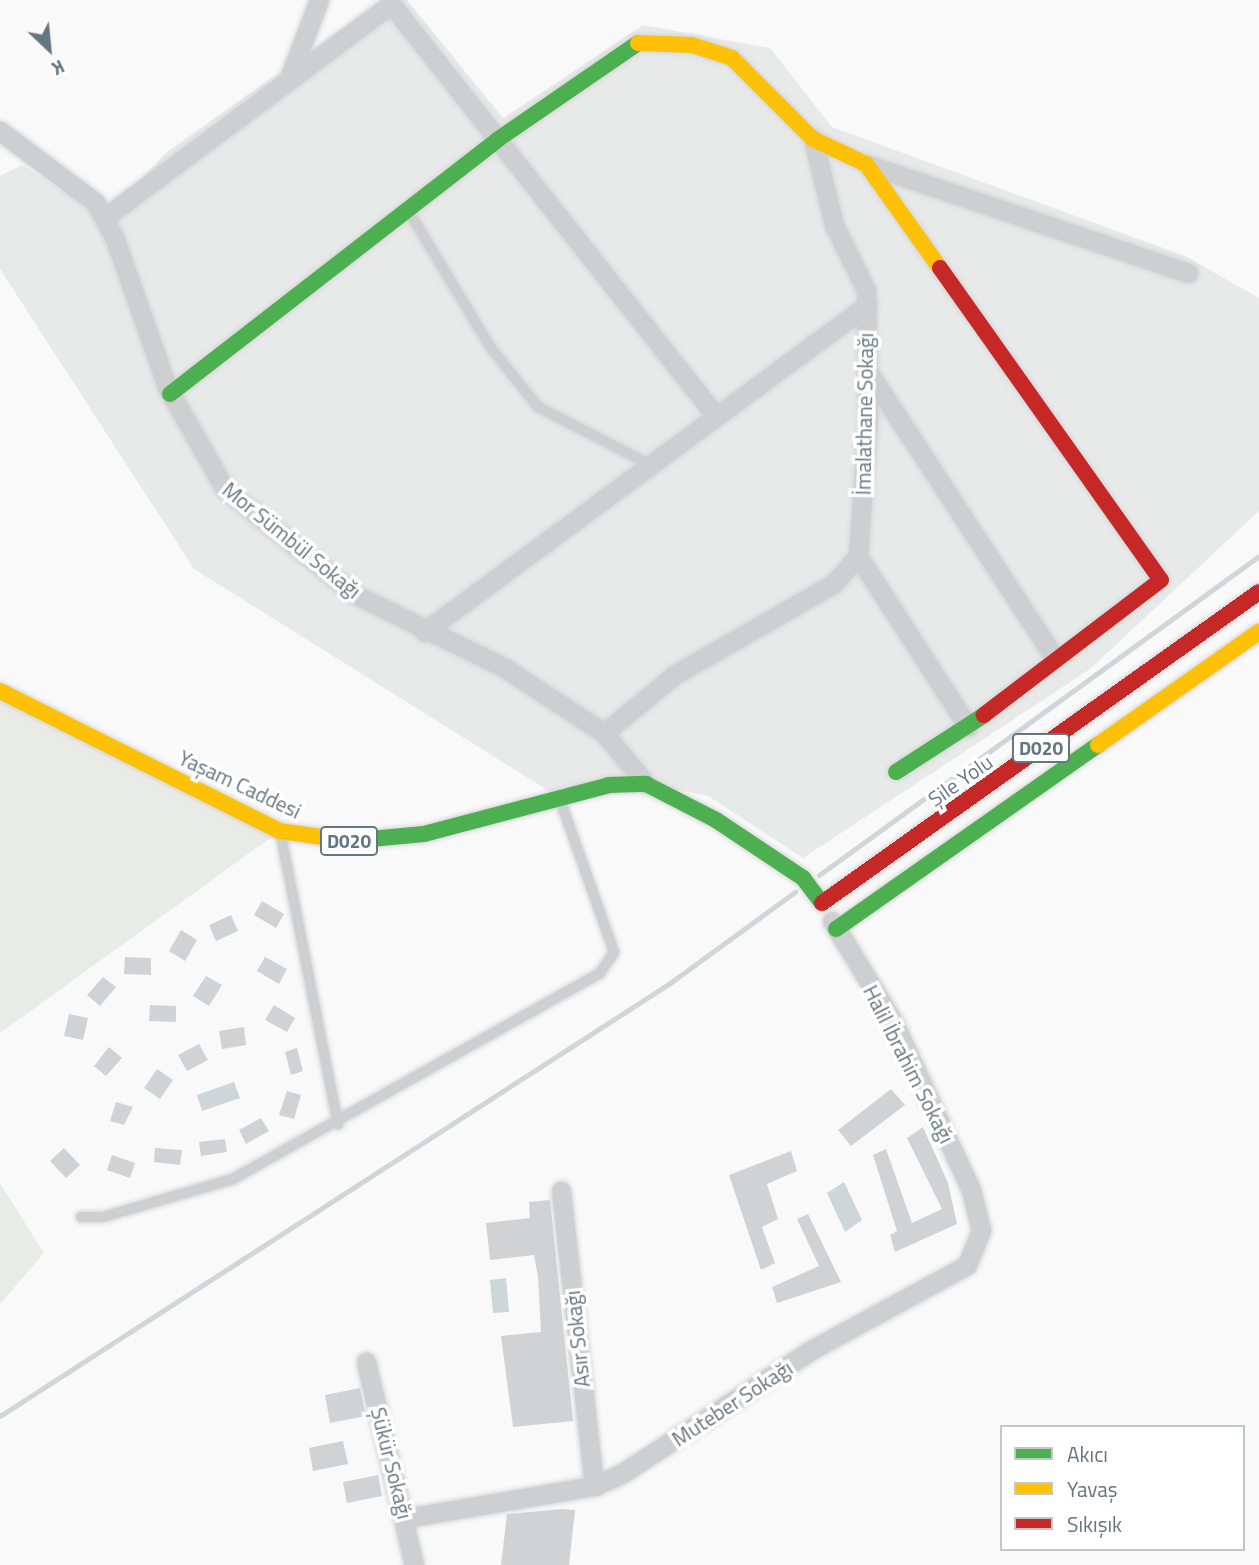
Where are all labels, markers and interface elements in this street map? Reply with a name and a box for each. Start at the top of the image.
north arrow [14,14,84,84]
text: K [47,53,70,84]
street label: İmalathane Sokağı [850,332,878,496]
street label: Mor Sümbül Sokağı [218,477,366,603]
road number: D020 [1011,733,1071,764]
street label: Yaşam Caddesi [175,745,305,823]
street label: Şile Yolu [923,749,997,811]
road number: D020 [319,826,379,856]
street label: Halil İbrahim Sokağı [858,981,960,1147]
street label: Asır Sokağı [559,1289,595,1389]
street label: Muteber Sokağı [667,1355,797,1451]
street label: Şükür Sokağı [366,1405,418,1521]
legend [1000,1425,1245,1551]
text: Akıcı [1067,1438,1108,1470]
text: Yavaş [1067,1473,1118,1505]
text: Sıkışık [1067,1508,1122,1540]

